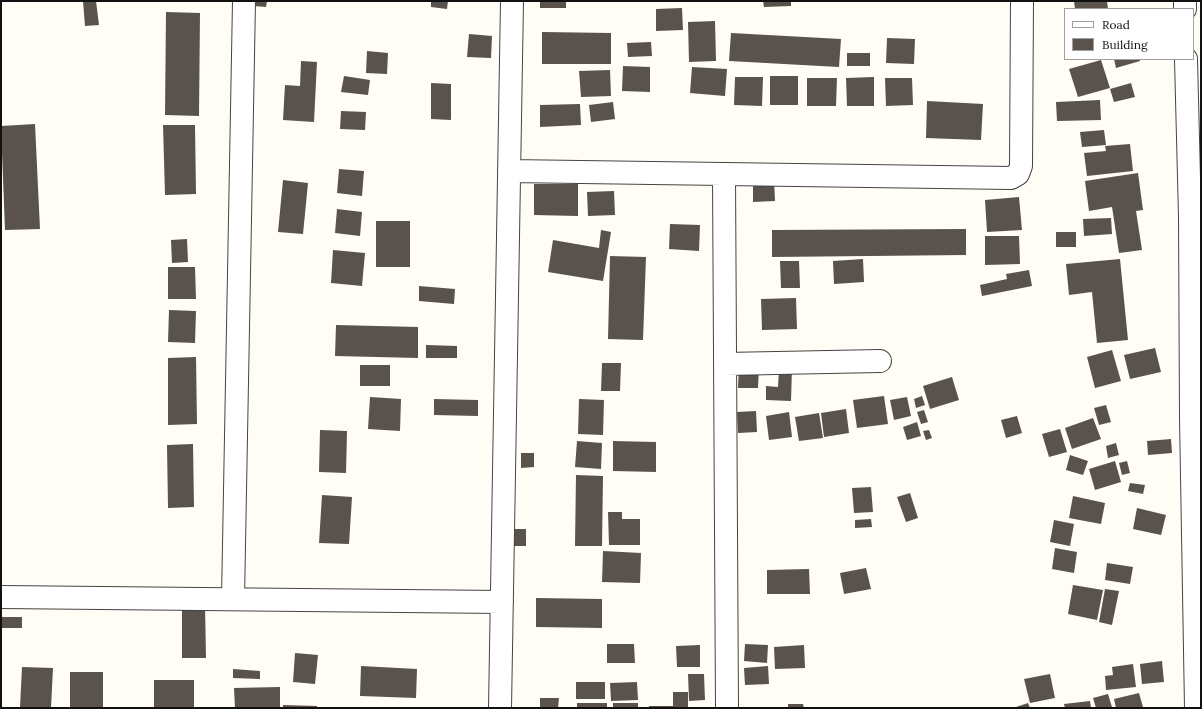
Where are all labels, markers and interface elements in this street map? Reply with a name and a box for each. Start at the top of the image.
legend [1064,8,1194,60]
text: Road [1102,17,1130,32]
text: Building [1102,37,1148,52]

